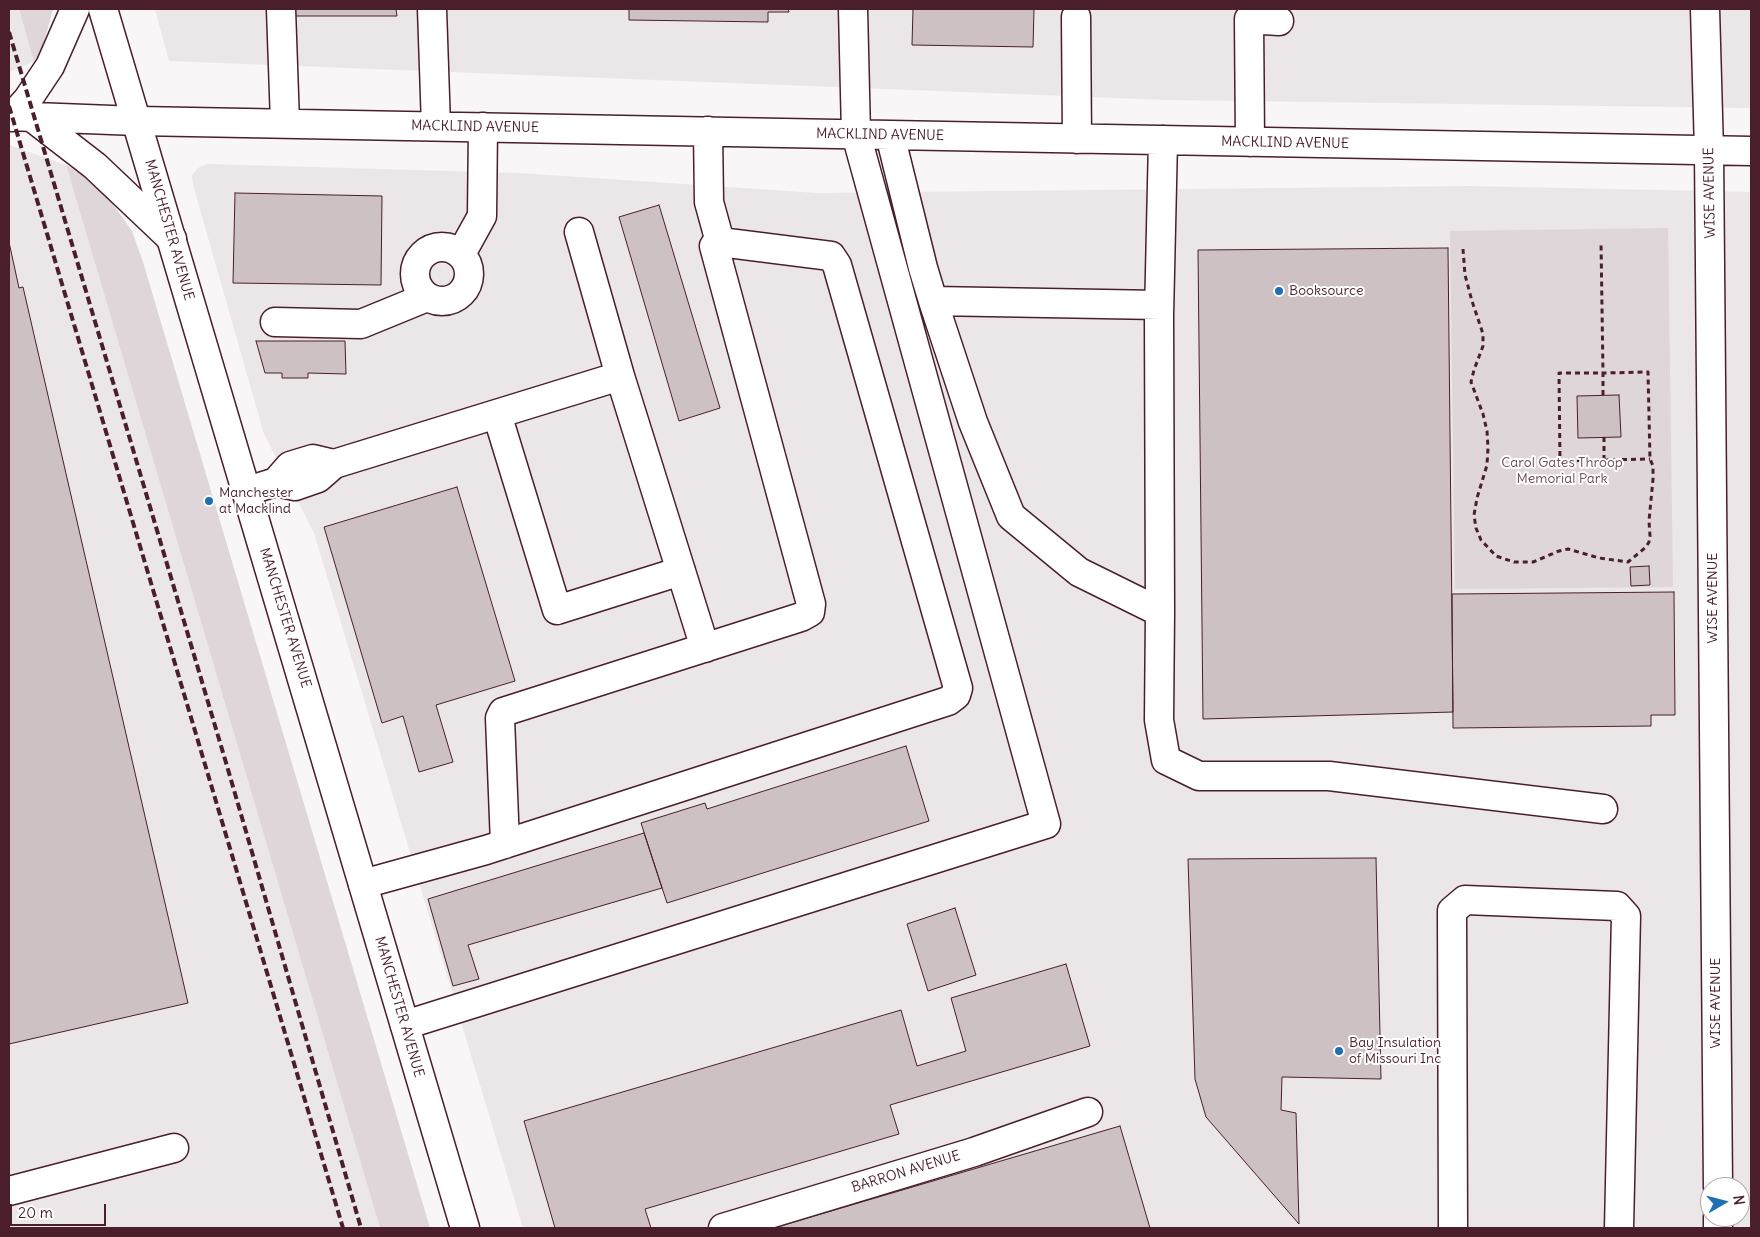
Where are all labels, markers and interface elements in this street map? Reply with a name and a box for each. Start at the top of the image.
street label: MACKLIND AVENUE [411,117,539,137]
street label: MACKLIND AVENUE [816,125,944,145]
street label: MACKLIND AVENUE [1221,133,1349,153]
street label: WISE AVENUE [1701,147,1719,239]
street label: MANCHESTER AVENUE [141,158,197,302]
place label: Booksource [1289,283,1363,299]
marker: Booksource [1273,285,1285,297]
park label: Carol Gates Throop Memorial Park [1501,455,1623,488]
place label: Manchester at Macklind [219,485,293,518]
marker: Manchester at Macklind [203,495,215,507]
street label: MANCHESTER AVENUE [256,546,314,690]
street label: WISE AVENUE [1705,552,1721,644]
street label: MANCHESTER AVENUE [371,935,427,1079]
street label: WISE AVENUE [1708,957,1724,1049]
place label: Bay Insulation of Missouri Inc [1349,1035,1441,1068]
marker: Bay Insulation of Missouri Inc [1333,1045,1345,1057]
street label: BARRON AVENUE [850,1147,962,1197]
north arrow [1700,1177,1750,1227]
scale bar [12,1194,109,1226]
text: N [1729,1194,1748,1206]
text: 20 m [18,1203,53,1222]

